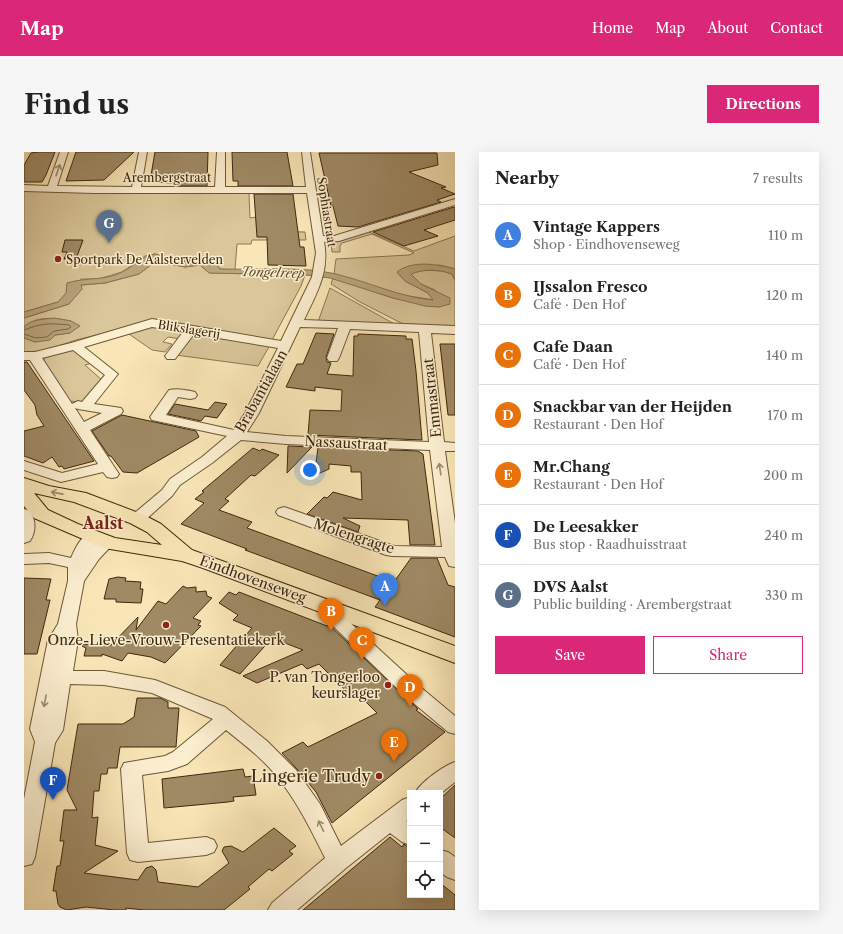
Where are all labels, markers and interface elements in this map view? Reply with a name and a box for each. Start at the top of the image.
text: Map [20,17,64,40]
text: Home [592,19,633,37]
text: Map [655,19,685,37]
text: About [707,19,748,37]
text: Contact [770,19,823,37]
button: Directions [707,85,819,123]
text: Find us [24,87,129,121]
one-way arrow [55,164,62,177]
text: Nearby [495,168,559,188]
street label: Arembergstraat [122,170,212,185]
text: 7 results [753,170,803,186]
street label: Sophiastraat [314,176,340,249]
pin: G [96,210,122,243]
text: Vintage Kappers [533,217,660,236]
text: A [503,227,513,243]
text: 110 m [768,227,803,243]
text: Shop · Eindhovenseweg [533,236,680,252]
place label: Sportpark De Aalstervelden [66,252,223,267]
marker: Sportpark De Aalstervelden [53,254,63,264]
water label: Tongelreep [241,263,305,281]
text: IJssalon Fresco [533,277,647,296]
text: B [503,287,513,303]
text: 120 m [766,287,803,303]
text: Café · Den Hof [533,296,625,312]
street label: Blikslagerij [157,317,221,341]
text: Cafe Daan [533,337,613,356]
street label: Brabantialaan [231,346,291,436]
text: C [503,347,513,363]
text: 140 m [766,347,803,363]
text: Café · Den Hof [533,356,625,372]
street label: Emmastraat [419,357,445,439]
text: Snackbar van der Heijden [533,397,732,416]
text: D [502,407,514,423]
text: 170 m [767,407,803,423]
text: Restaurant · Den Hof [533,416,663,432]
street label: Nassaustraat [304,432,388,454]
text: Mr.Chang [533,457,610,476]
your location [300,460,320,480]
one-way arrow [436,463,444,476]
text: E [503,467,513,483]
text: 200 m [763,467,803,483]
text: Restaurant · Den Hof [533,476,663,492]
one-way arrow [51,489,64,497]
district label: Aalst [81,513,124,533]
street label: Molengragte [311,514,397,558]
text: De Leesakker [533,517,638,536]
text: F [504,527,512,543]
text: 240 m [764,527,803,543]
text: Bus stop · Raadhuisstraat [533,536,687,552]
street label: Eindhovenseweg [197,551,309,607]
pin: A [372,573,398,606]
text: DVS Aalst [533,577,608,596]
text: G [502,587,514,603]
text: 330 m [765,587,803,603]
text: Public building · Arembergstraat [533,596,732,612]
pin: B [318,598,344,631]
marker: Onze-Lieve-Vrouw-Presentatiekerk [161,620,171,630]
pin: C [349,627,375,660]
place label: Onze-Lieve-Vrouw-Presentatiekerk [48,631,285,649]
button: Save [495,636,645,674]
button: Share [653,636,803,674]
place label: P. van Tongerloo keurslager [269,668,380,702]
pin: D [397,674,423,707]
marker: P. van Tongerloo keurslager [383,680,393,690]
one-way arrow [41,694,49,707]
pin: E [381,729,407,762]
place label: Lingerie Trudy [251,766,372,786]
pin: F [40,767,66,800]
marker: Lingerie Trudy [374,771,384,781]
map controls [407,790,443,898]
button: + [407,790,443,826]
one-way arrow [317,821,324,833]
button: − [407,826,443,862]
button: locate [407,862,443,898]

